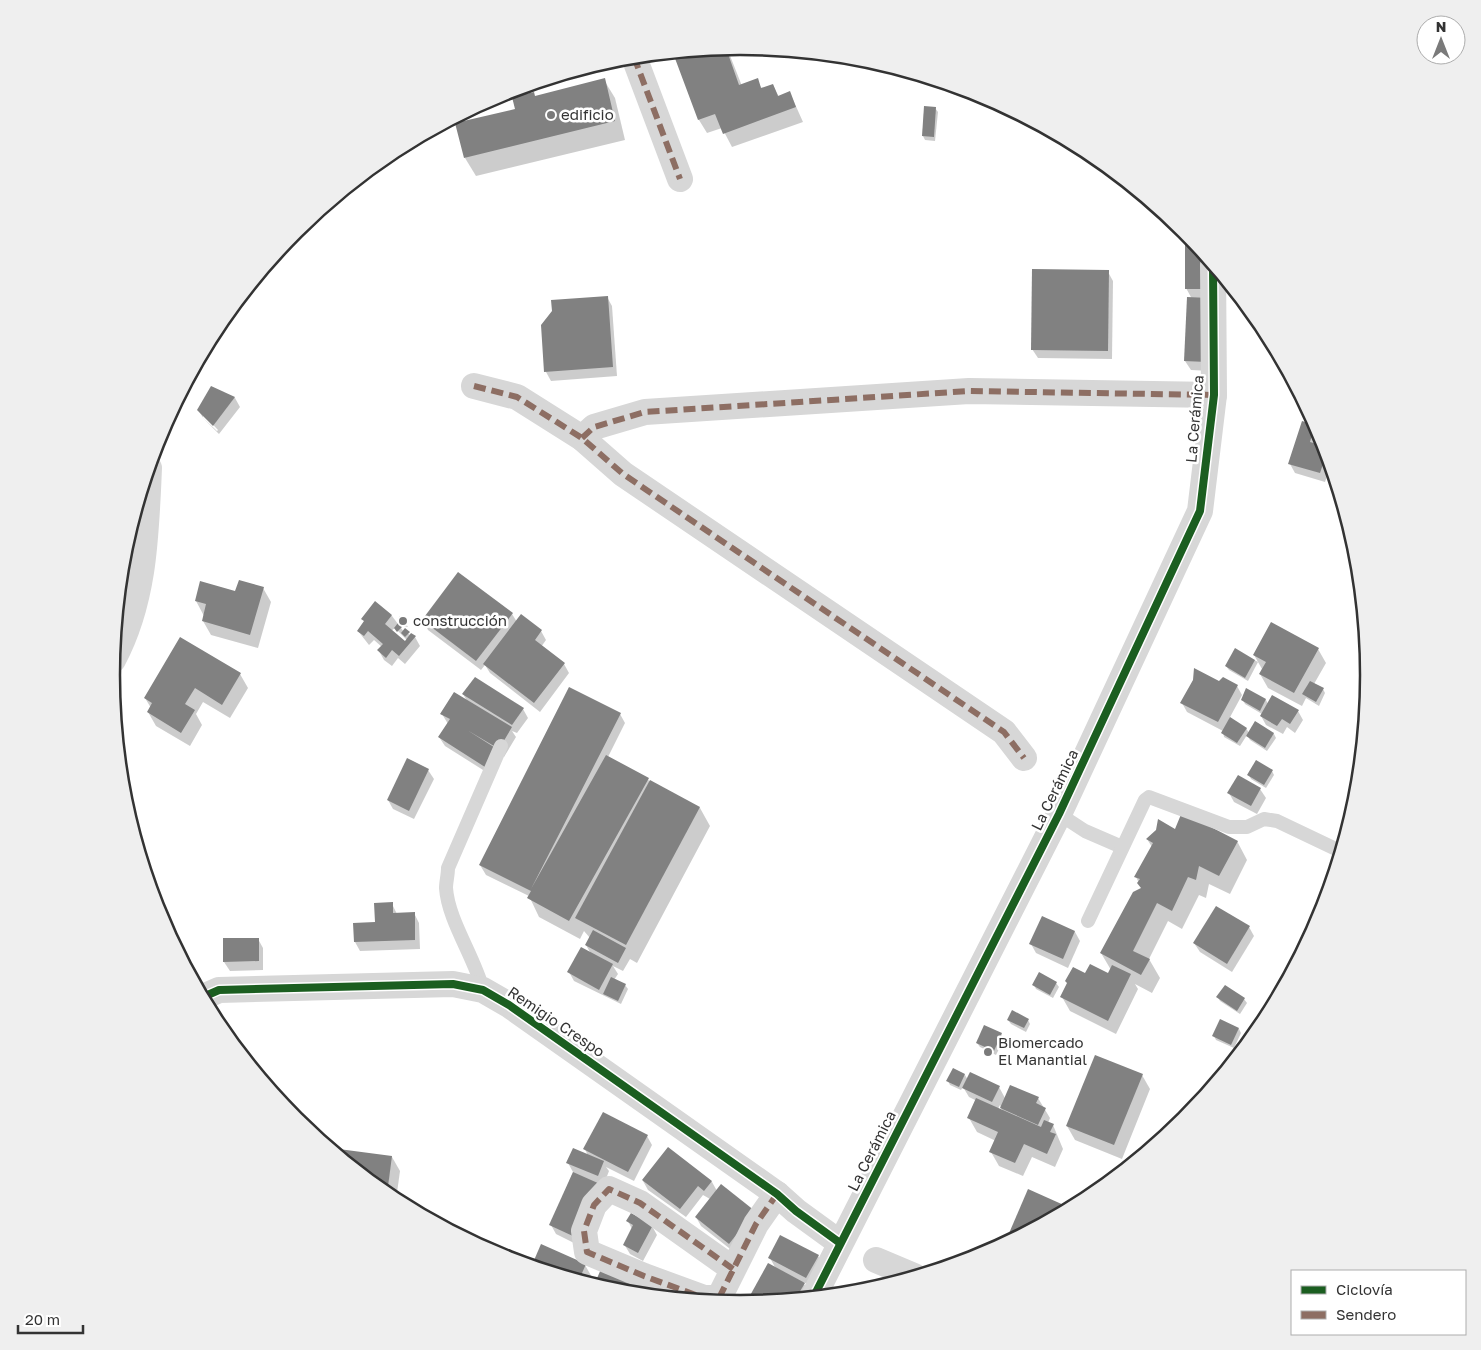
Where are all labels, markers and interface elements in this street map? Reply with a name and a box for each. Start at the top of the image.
north arrow [1416,15,1466,65]
text: N [1436,18,1446,35]
place label: edificio [561,105,614,123]
marker: edificio [545,109,557,121]
street label: La Cerámica [1181,374,1207,464]
place label: construcción [413,611,507,629]
marker: construcción [397,615,409,627]
street label: La Cerámica [1027,746,1081,833]
street label: Remigio Crespo [505,982,608,1060]
place label: Biomercado El Manantial [998,1033,1087,1068]
marker: Biomercado El Manantial [982,1046,994,1058]
street label: La Cerámica [843,1107,899,1194]
legend [1291,1270,1466,1335]
text: Ciclovía [1336,1280,1393,1298]
scale bar [18,1302,82,1334]
text: Sendero [1336,1305,1396,1323]
text: 20 m [25,1310,60,1328]

